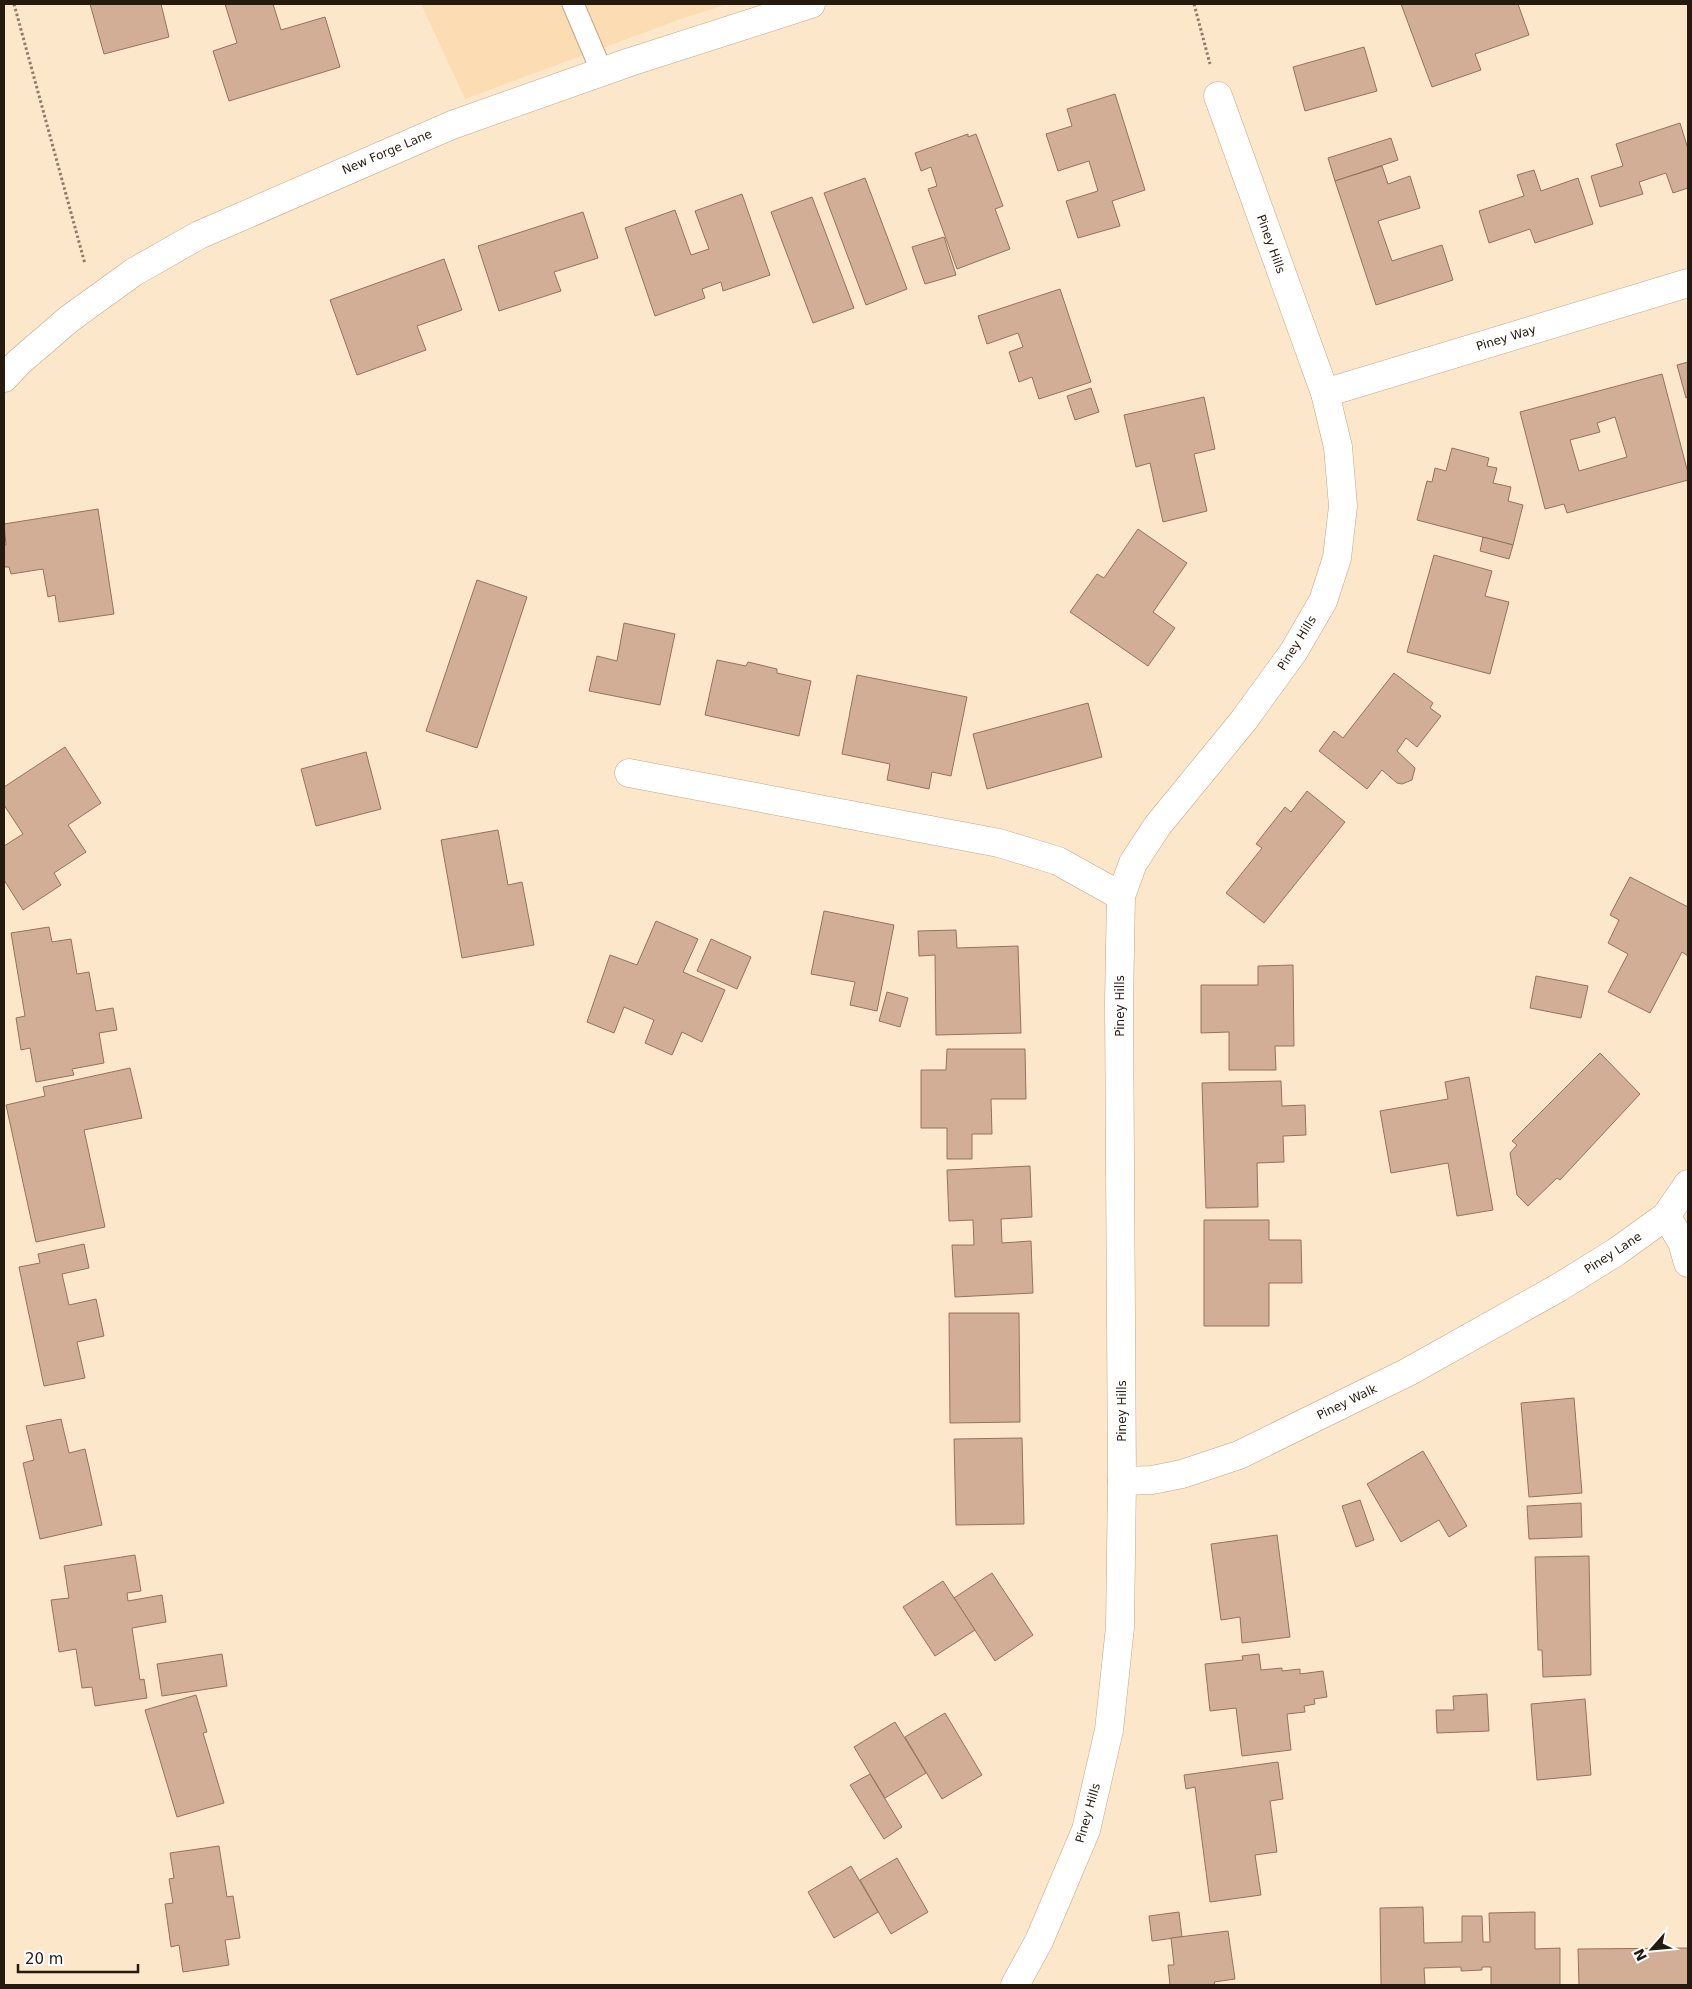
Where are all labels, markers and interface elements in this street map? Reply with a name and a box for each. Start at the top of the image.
street label: New Forge Lane [340,127,434,177]
street label: Piney Hills [1254,213,1288,275]
street label: Piney Way [1474,322,1538,354]
street label: Piney Hills [1275,613,1319,673]
street label: Piney Hills [1113,975,1127,1037]
street label: Piney Lane [1582,1229,1644,1277]
street label: Piney Hills [1115,1380,1129,1442]
street label: Piney Walk [1315,1381,1379,1423]
street label: Piney Hills [1073,1782,1103,1844]
north arrow [1627,1924,1677,1974]
scale bar [18,1942,138,1974]
text: N [1631,1946,1650,1964]
text: 20 m [25,1950,63,1968]

